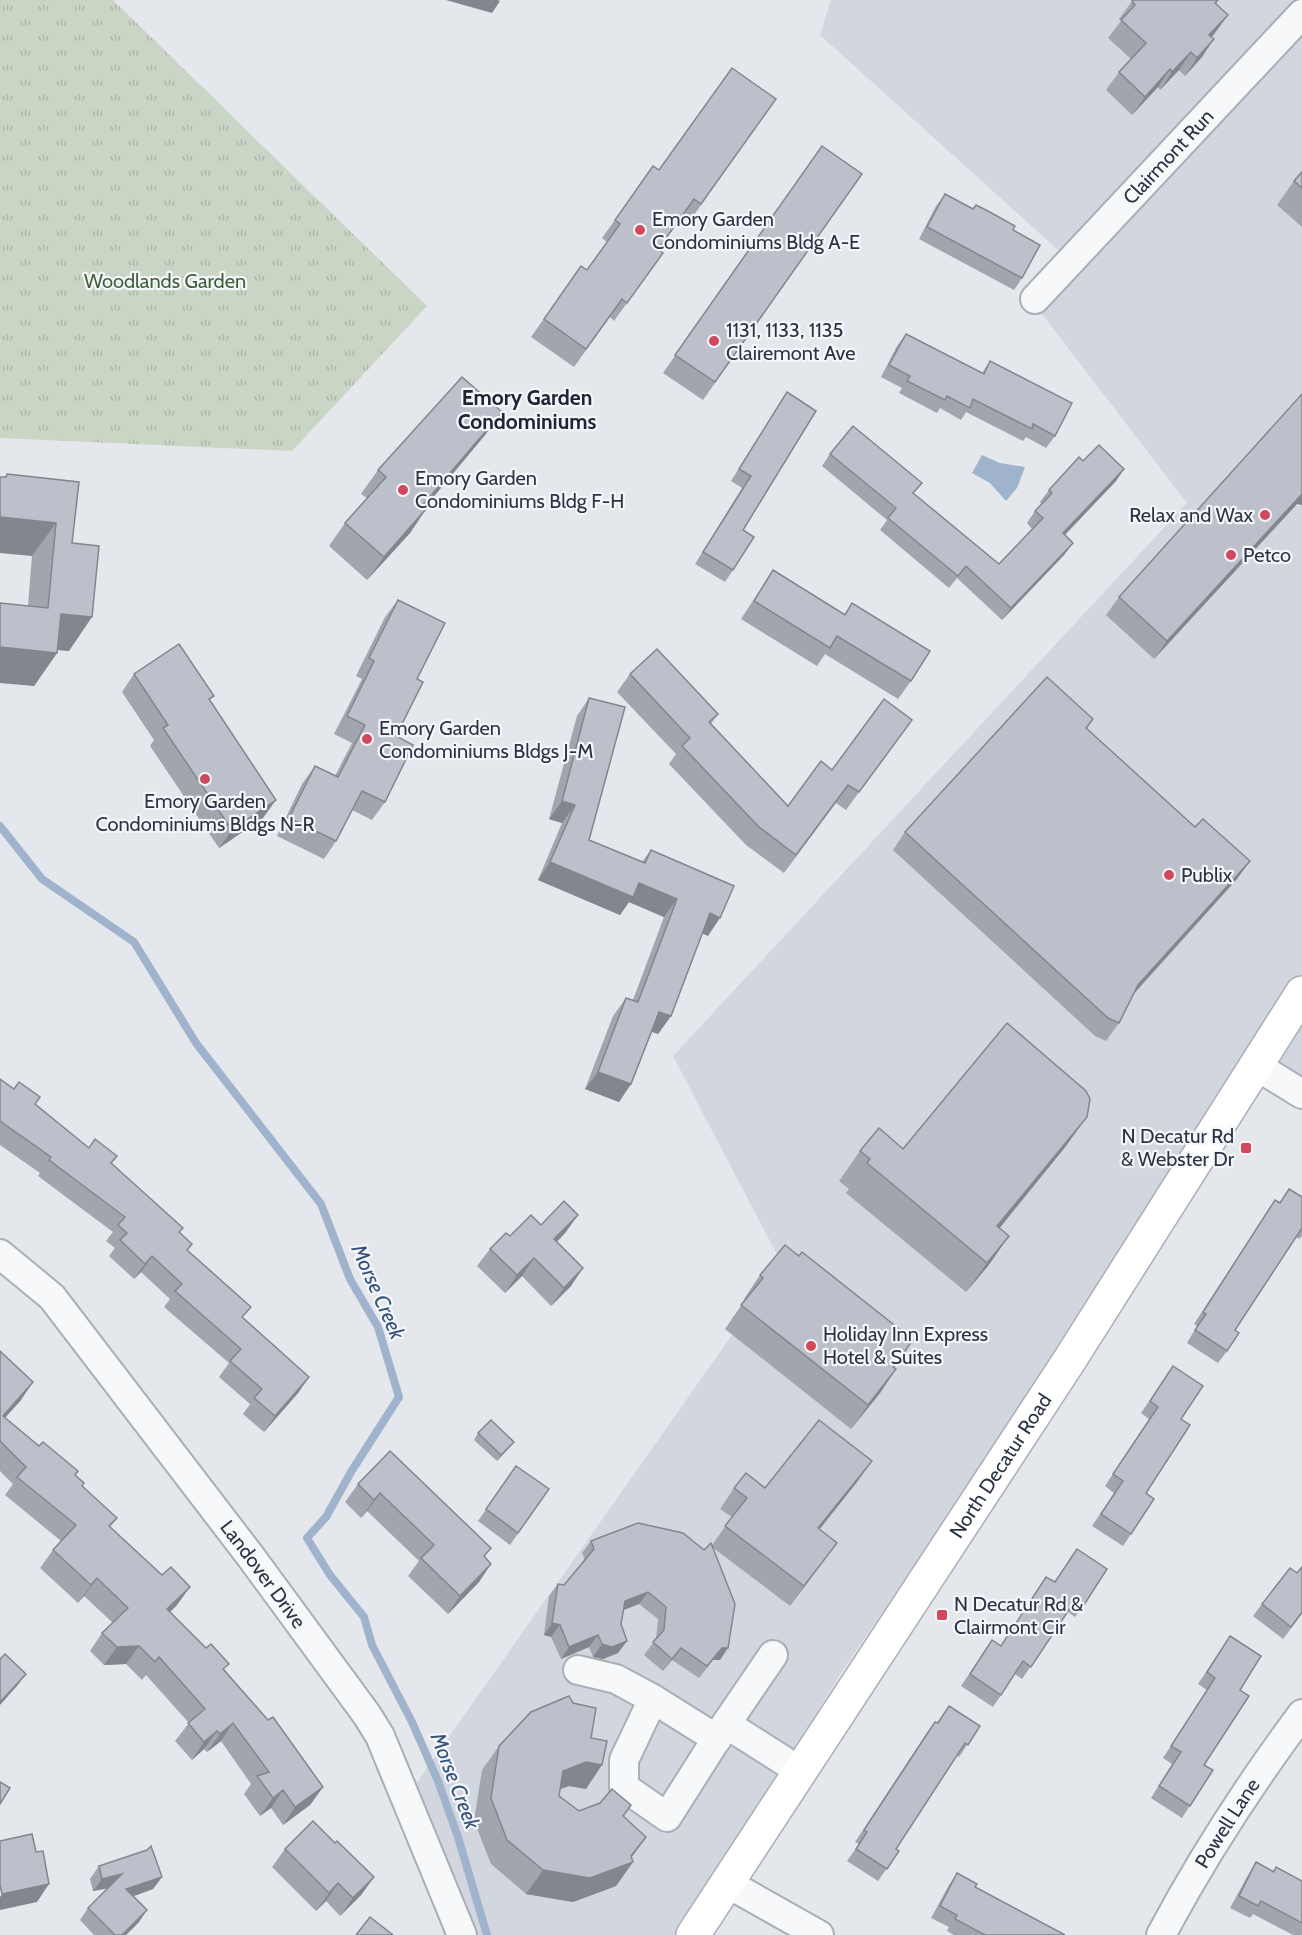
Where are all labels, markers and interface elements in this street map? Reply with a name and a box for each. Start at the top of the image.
street label: Clairmont Run [1118,104,1219,209]
place label: Emory Garden Condominiums Bldg A-E [652,207,860,254]
marker: Emory Garden Condominiums Bldg A-E [633,223,647,237]
park label: Woodlands Garden [84,269,246,293]
place label: 1131, 1133, 1135 Clairemont Ave [726,318,856,365]
marker: 1131, 1133, 1135 Clairemont Ave [707,334,721,348]
district label: Emory Garden Condominiums [458,385,596,434]
place label: Emory Garden Condominiums Bldg F-H [415,466,624,513]
marker: Emory Garden Condominiums Bldg F-H [396,483,410,497]
place label: Relax and Wax [1129,503,1254,527]
marker: Relax and Wax [1258,508,1272,522]
place label: Petco [1243,543,1291,567]
marker: Petco [1224,548,1238,562]
place label: Emory Garden Condominiums Bldgs J-M [379,716,593,763]
marker: Emory Garden Condominiums Bldgs J-M [360,732,374,746]
marker: Emory Garden Condominiums Bldgs N-R [198,772,212,786]
place label: Emory Garden Condominiums Bldgs N-R [95,789,315,836]
place label: Publix [1181,863,1233,887]
marker: Publix [1162,868,1176,882]
place label: N Decatur Rd & Webster Dr [1121,1124,1235,1171]
marker: N Decatur Rd & Webster Dr [1239,1141,1253,1155]
water label: Morse Creek [346,1240,411,1344]
place label: Holiday Inn Express Hotel & Suites [823,1322,988,1369]
marker: Holiday Inn Express Hotel & Suites [804,1339,818,1353]
street label: North Decatur Road [944,1389,1056,1543]
street label: Landover Drive [215,1515,311,1633]
place label: N Decatur Rd & Clairmont Cir [954,1592,1083,1639]
marker: N Decatur Rd & Clairmont Cir [935,1608,949,1622]
water label: Morse Creek [425,1728,486,1833]
street label: Powell Lane [1190,1774,1265,1872]

